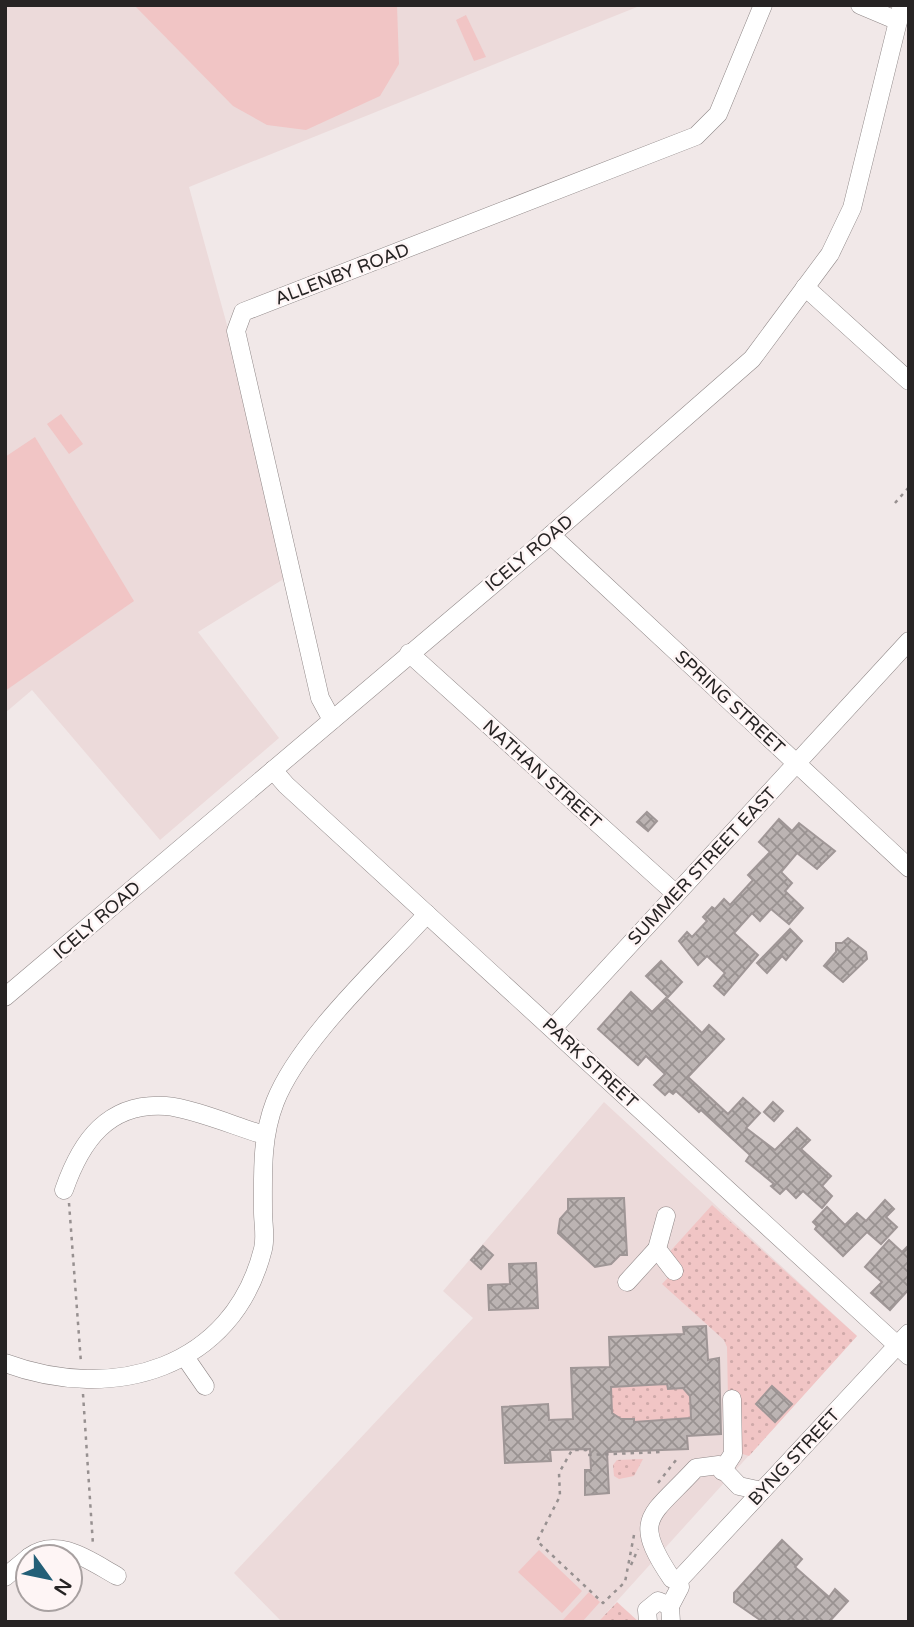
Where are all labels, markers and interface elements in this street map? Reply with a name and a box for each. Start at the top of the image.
street label: ALLENBY ROAD [272,238,412,310]
street label: ICELY ROAD [480,510,578,596]
street label: SPRING STREET [671,646,789,758]
street label: NATHAN STREET [478,715,606,833]
street label: SUMMER STREET EAST [623,783,781,949]
street label: ICELY ROAD [49,876,145,964]
street label: PARK STREET [538,1013,642,1113]
street label: BYNG STREET [744,1404,844,1510]
north arrow [14,1543,84,1613]
text: N [49,1574,76,1599]

